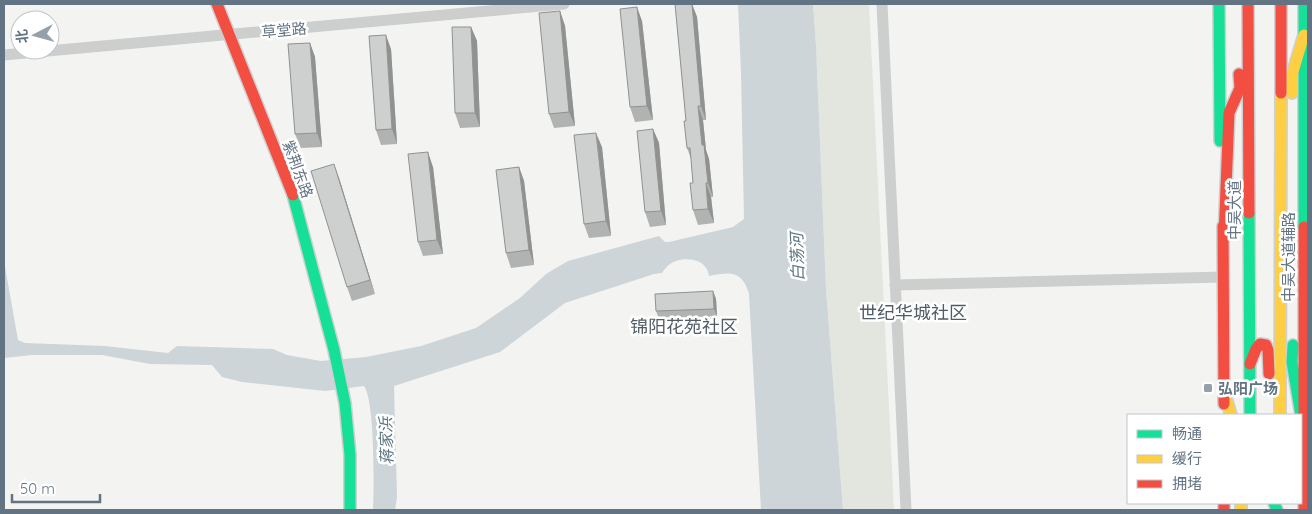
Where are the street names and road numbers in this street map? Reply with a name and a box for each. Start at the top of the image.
street label: 草堂路 [261,19,307,41]
street label: 紫荆东路 [279,138,317,200]
street label: 中吴大道 [1225,180,1244,240]
street label: 中吴大道辅路 [1279,212,1298,302]

